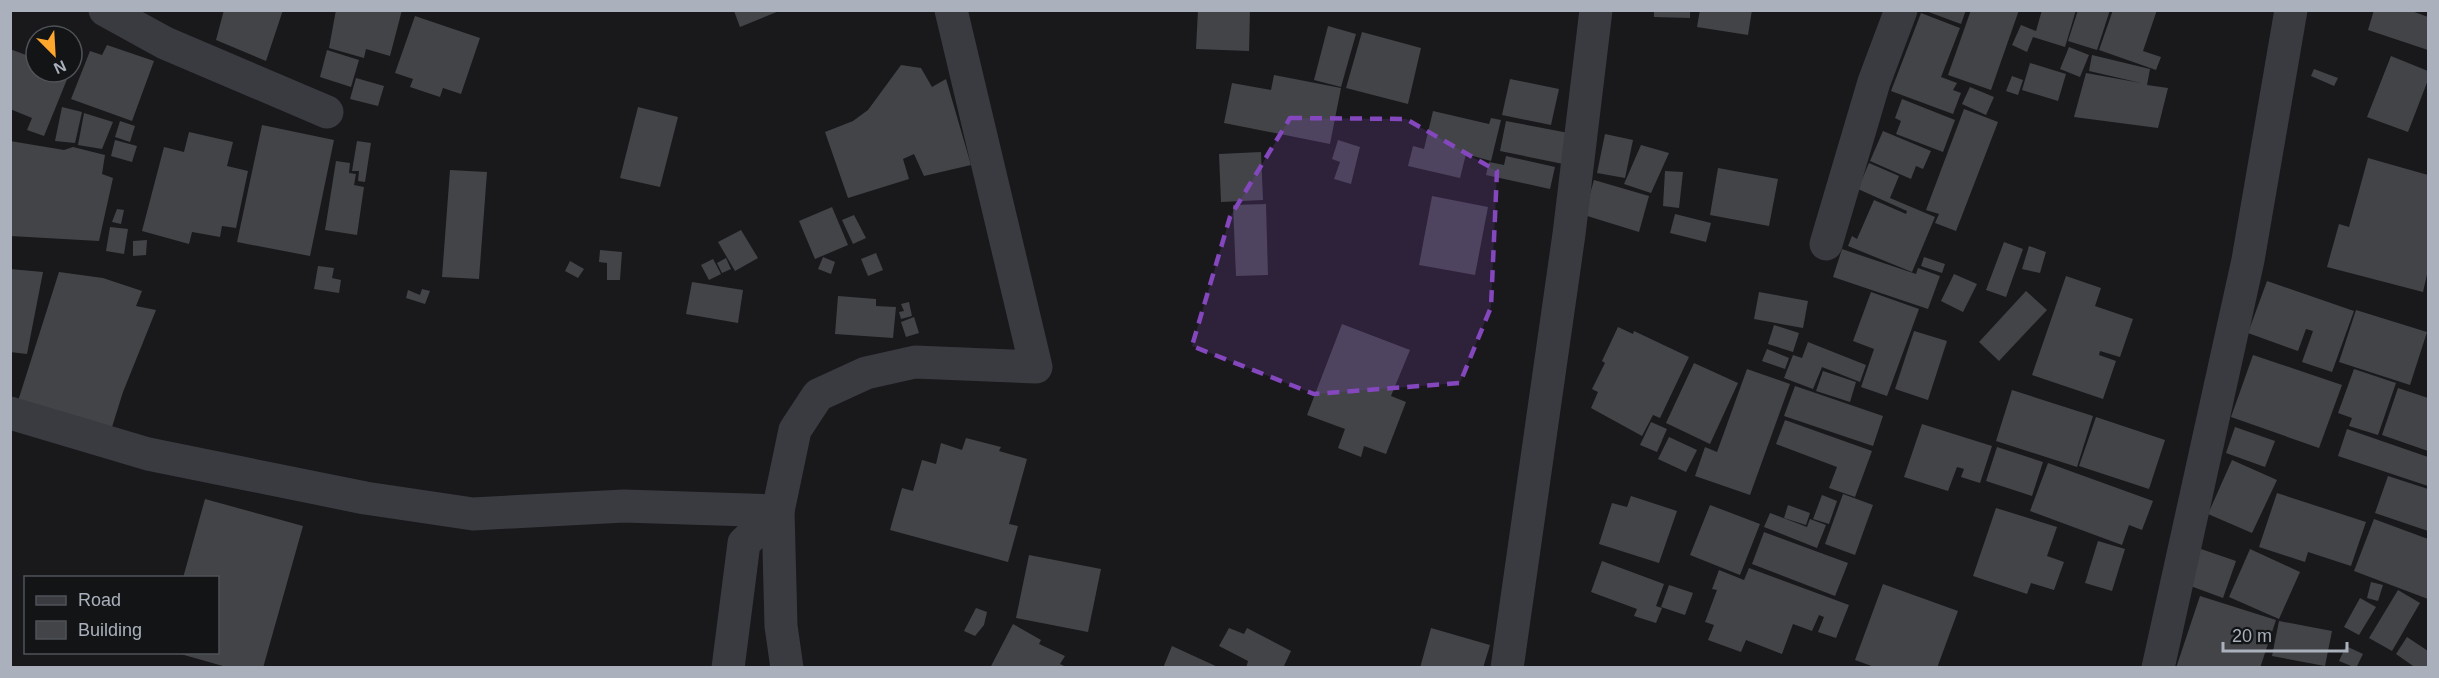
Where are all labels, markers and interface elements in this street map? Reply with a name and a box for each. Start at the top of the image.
north arrow [24,24,84,84]
text: N [51,57,69,77]
legend [24,576,219,654]
text: Road [78,590,121,610]
scale bar [2223,615,2348,653]
text: Building [78,620,142,640]
text: 20 m [2232,626,2272,646]

